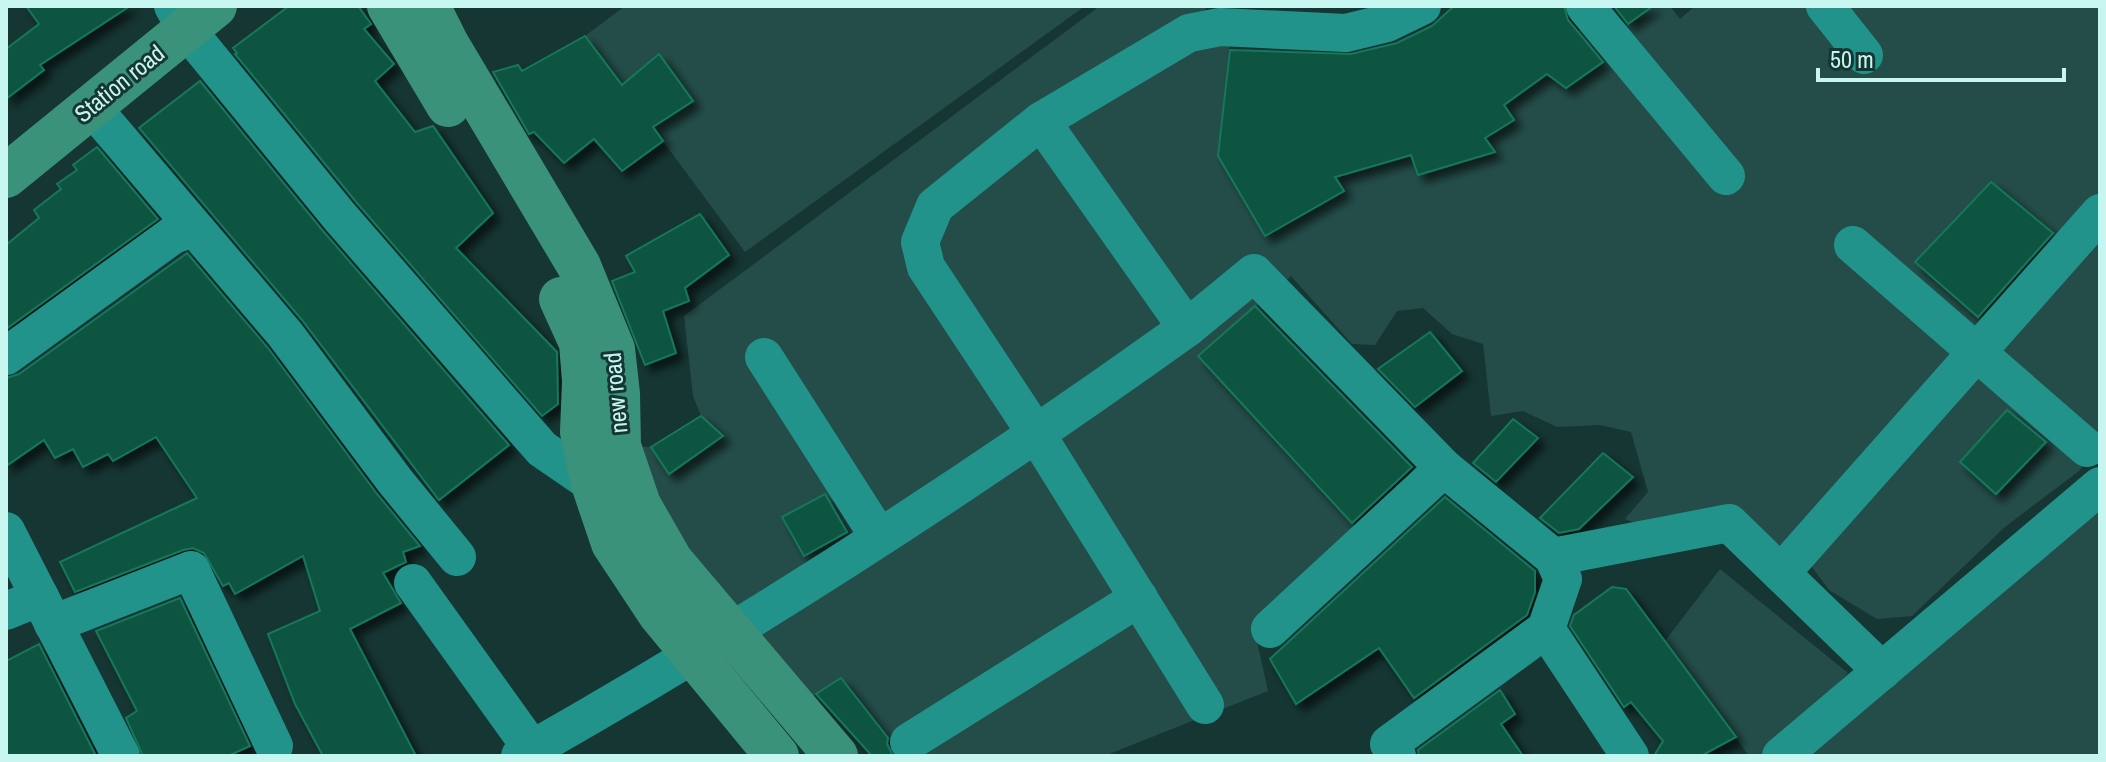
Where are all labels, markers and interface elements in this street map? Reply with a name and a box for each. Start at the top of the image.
scale bar [1818,32,2064,82]
street label: Station road [67,37,171,129]
text: 50 m [1830,43,1874,75]
street label: new road [596,351,634,435]

